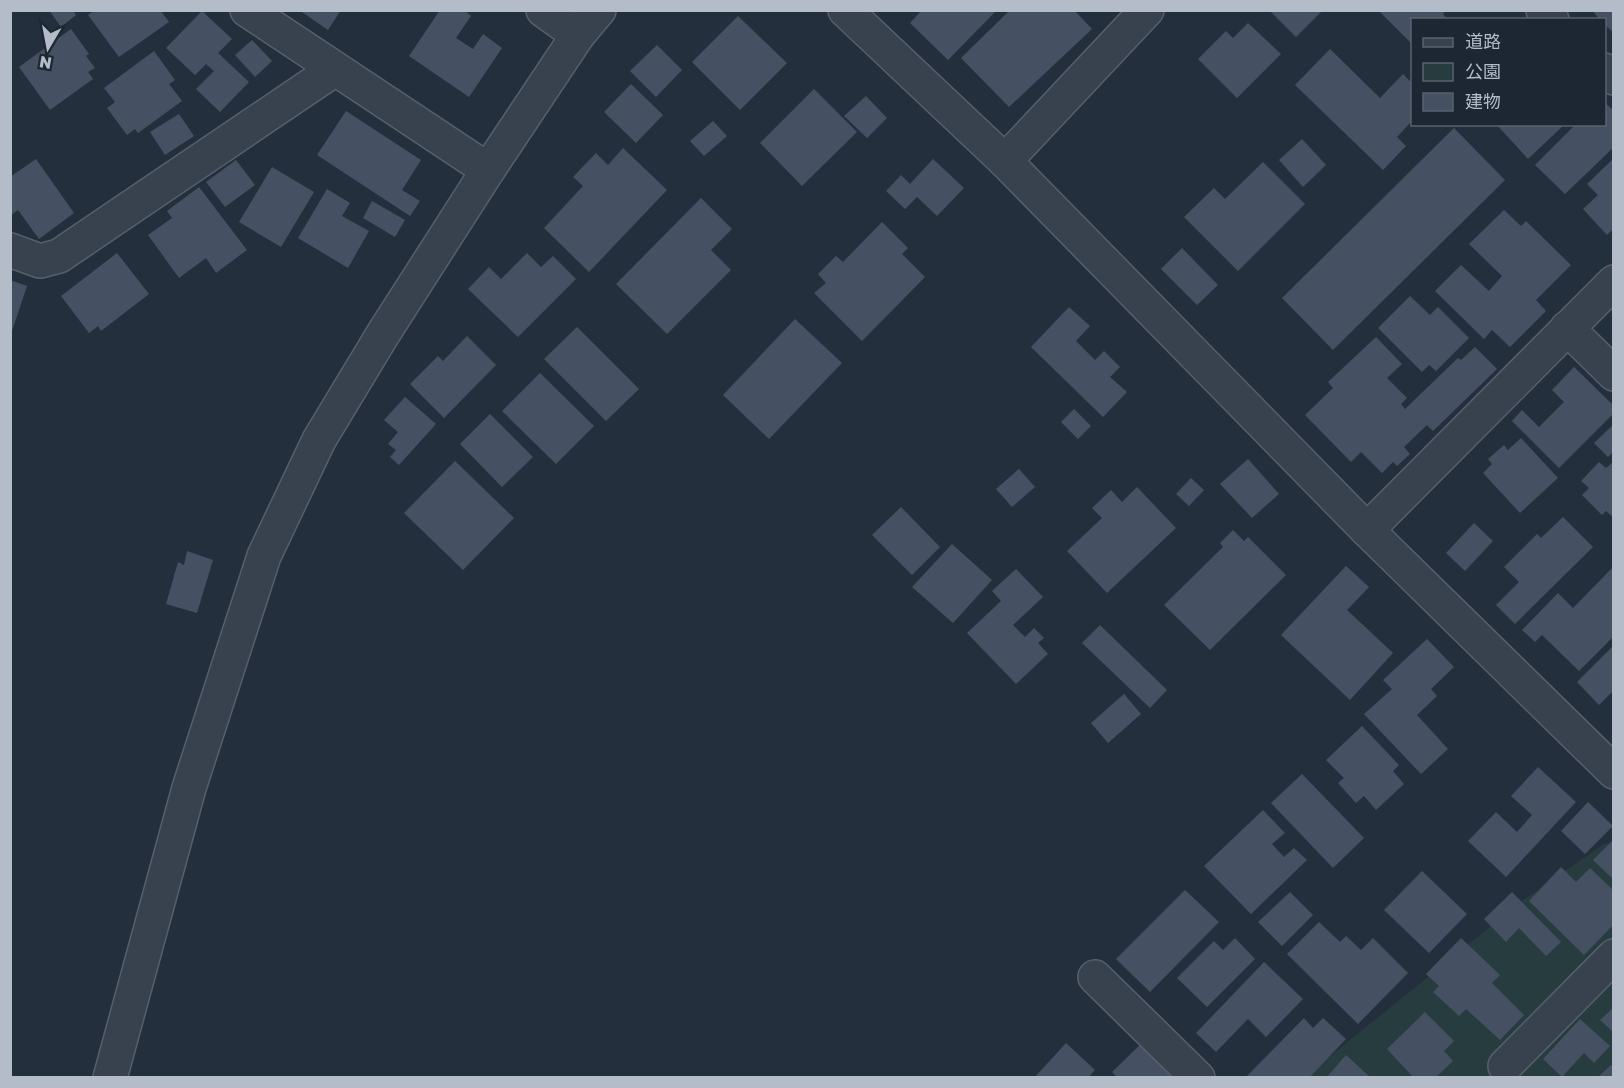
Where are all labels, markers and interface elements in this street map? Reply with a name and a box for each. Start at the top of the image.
north arrow [18,18,78,78]
legend [1411,18,1606,126]
text: 道路 [1465,30,1501,52]
text: N [38,52,53,74]
text: 公園 [1465,60,1501,82]
text: 建物 [1465,90,1501,112]

